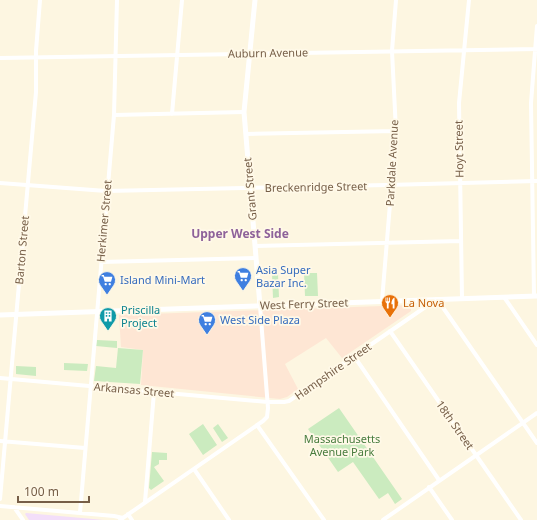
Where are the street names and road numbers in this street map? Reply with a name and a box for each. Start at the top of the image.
street label: Auburn Avenue [228,44,308,61]
street label: Parkdale Avenue [382,119,401,207]
street label: Hoyt Street [450,120,467,178]
street label: Grant Street [239,157,260,221]
street label: Breckenridge Street [265,178,367,195]
street label: Herkimer Street [92,179,115,263]
street label: Barton Street [11,215,32,285]
street label: West Ferry Street [259,294,348,313]
street label: Hampshire Street [291,339,374,403]
street label: Arkansas Street [93,379,175,400]
street label: 18th Street [433,397,478,452]

